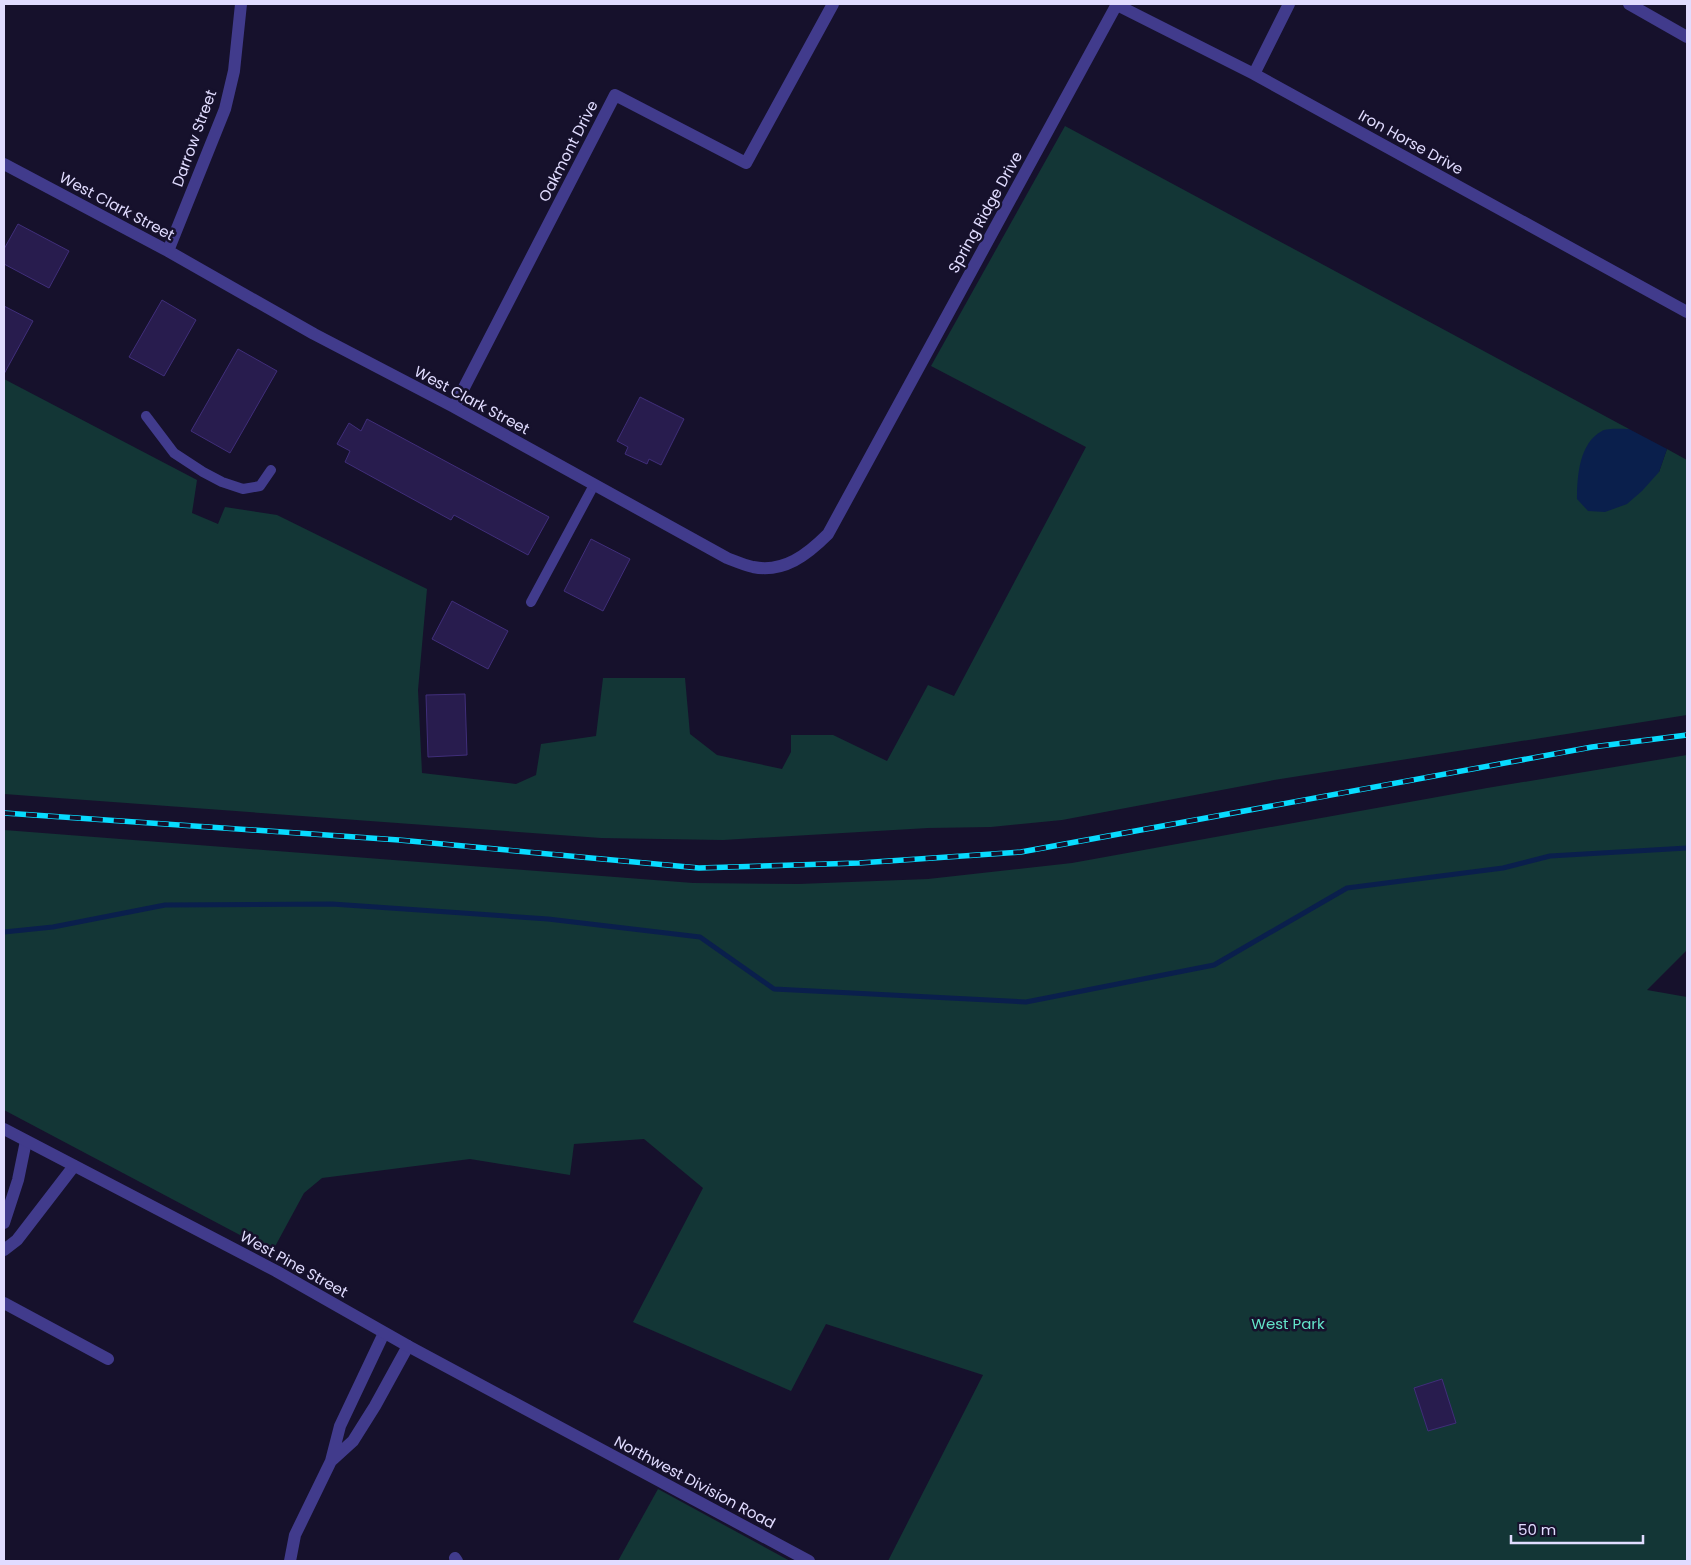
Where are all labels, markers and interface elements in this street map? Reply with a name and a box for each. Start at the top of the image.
street label: Darrow Street [167,87,221,189]
street label: Oakmont Drive [533,97,603,205]
street label: Iron Horse Drive [1355,105,1467,179]
street label: Spring Ridge Drive [943,147,1027,277]
street label: West Clark Street [56,167,178,245]
street label: West Clark Street [411,361,533,439]
street label: West Pine Street [236,1226,352,1302]
park label: West Park [1251,1313,1325,1334]
street label: Northwest Division Road [611,1431,779,1533]
scale bar [1511,1512,1644,1544]
text: 50 m [1518,1519,1556,1540]

